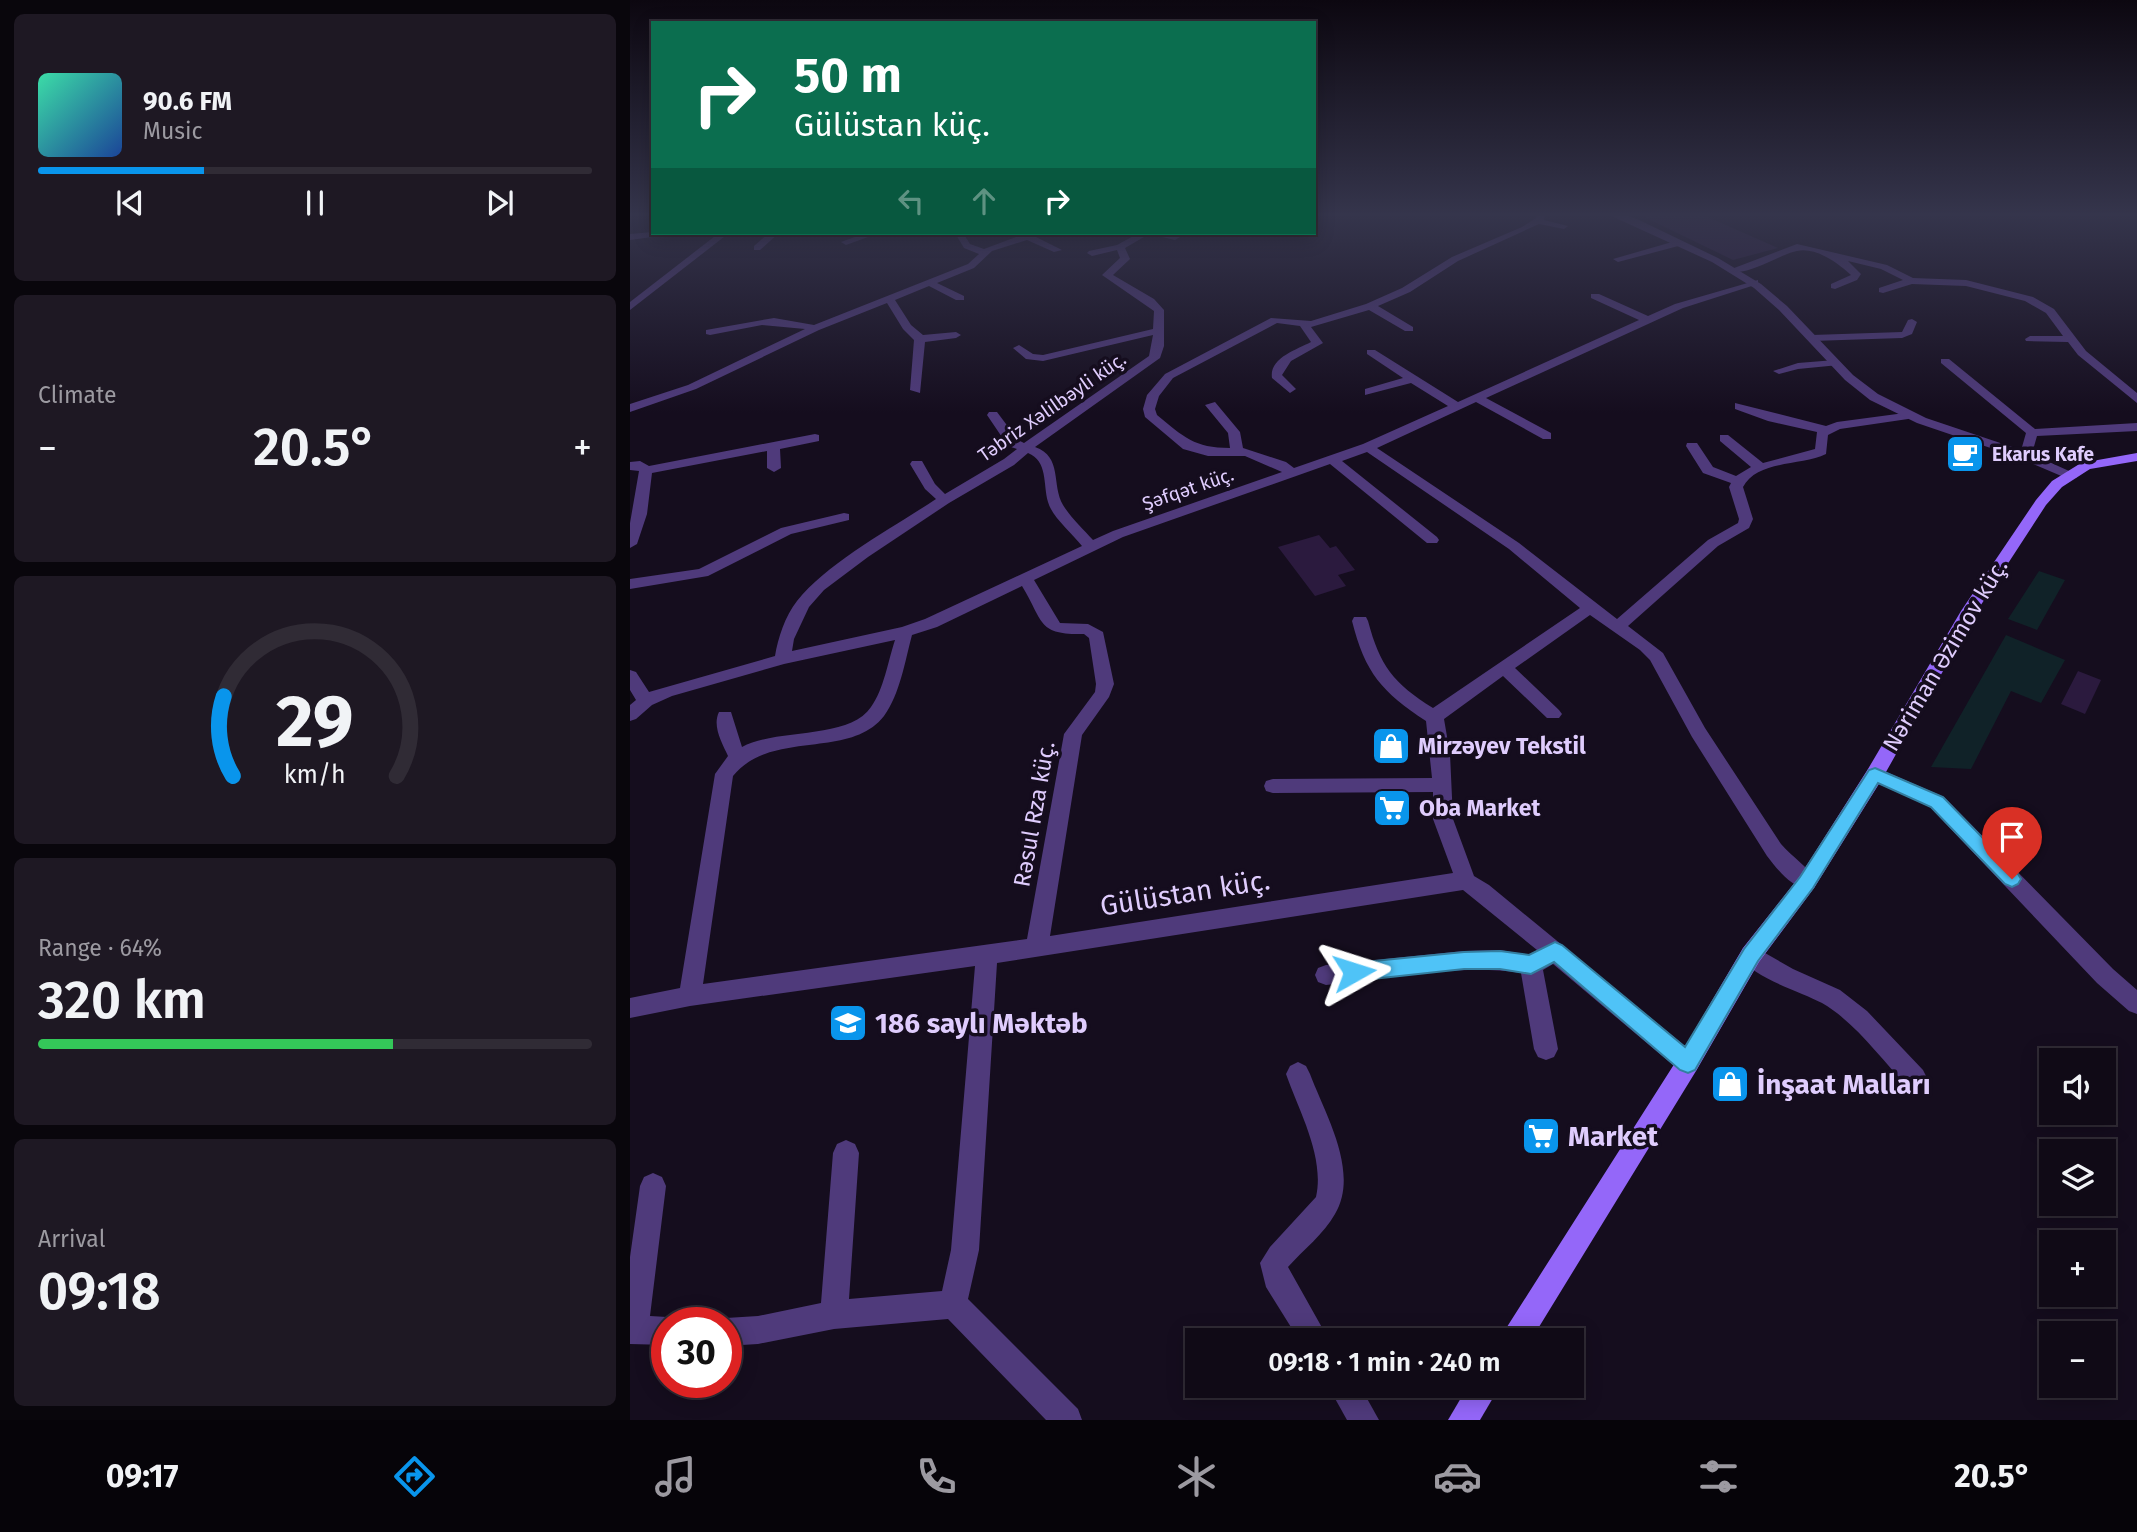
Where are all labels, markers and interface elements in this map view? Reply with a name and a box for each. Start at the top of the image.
text: 50 m [794,46,902,105]
icon: right [679,49,770,140]
text: 90.6 FM [143,86,232,117]
text: Gülüstan küç. [794,106,990,144]
text: Music [143,117,203,145]
icon: left [892,182,930,220]
icon: ahead [965,182,1003,220]
icon: right [1038,182,1076,220]
icon: previous [111,184,149,222]
icon: pause [296,184,334,222]
icon: next [481,184,519,222]
street label: Təbriz Xəlilbəyli küç. [974,347,1130,467]
text: Climate [38,381,117,409]
text: 20.5° [253,416,377,479]
text: − [38,425,57,471]
text: + [573,425,592,471]
cafe icon: Ekarus Kafe [1944,433,1986,475]
place label: Ekarus Kafe [1992,443,2094,466]
street label: Şəfqət küç. [1139,463,1237,515]
street label: Nəriman Əzimov küç. [1877,554,2013,756]
text: 29 [276,678,354,765]
shop icon: Mirzəyev Tekstil [1370,725,1412,767]
place label: Mirzəyev Tekstil [1418,732,1586,760]
street label: Rəsul Rza küç. [1007,739,1061,889]
text: km/h [284,760,346,790]
supermarket icon: Oba Market [1371,787,1413,829]
place label: Oba Market [1419,794,1541,822]
pin [1982,807,2042,879]
icon: arrive [1993,818,2031,856]
street label: Gülüstan küç. [1098,863,1272,923]
text: Range · 64% [38,934,162,962]
position arrow [1317,935,1391,1009]
text: 320 km [38,969,206,1032]
school or university icon: 186 saylı Məktəb [827,1002,869,1044]
place label: 186 saylı Məktəb [875,1007,1088,1040]
map controls [2039,1048,2116,1398]
button: sound [2039,1048,2116,1125]
shop icon: İnşaat Malları [1709,1063,1751,1105]
place label: İnşaat Malları [1757,1068,1931,1101]
supermarket icon: Market [1520,1115,1562,1157]
place label: Market [1568,1120,1659,1153]
button: layers [2039,1139,2116,1216]
text: Arrival [38,1225,105,1253]
button: + [2039,1230,2116,1307]
text: 09:18 [38,1260,161,1323]
speed limit sign: 30 [651,1307,742,1398]
button: − [2039,1321,2116,1398]
text: 09:18 · 1 min · 240 m [1268,1347,1501,1378]
icon: directions [390,1452,439,1501]
icon: music [651,1452,700,1501]
icon: phone [912,1452,961,1501]
icon: climate [1172,1452,1221,1501]
icon: car [1433,1452,1482,1501]
icon: filters [1694,1452,1743,1501]
text: 09:17 [106,1457,179,1495]
text: 20.5° [1954,1457,2031,1495]

